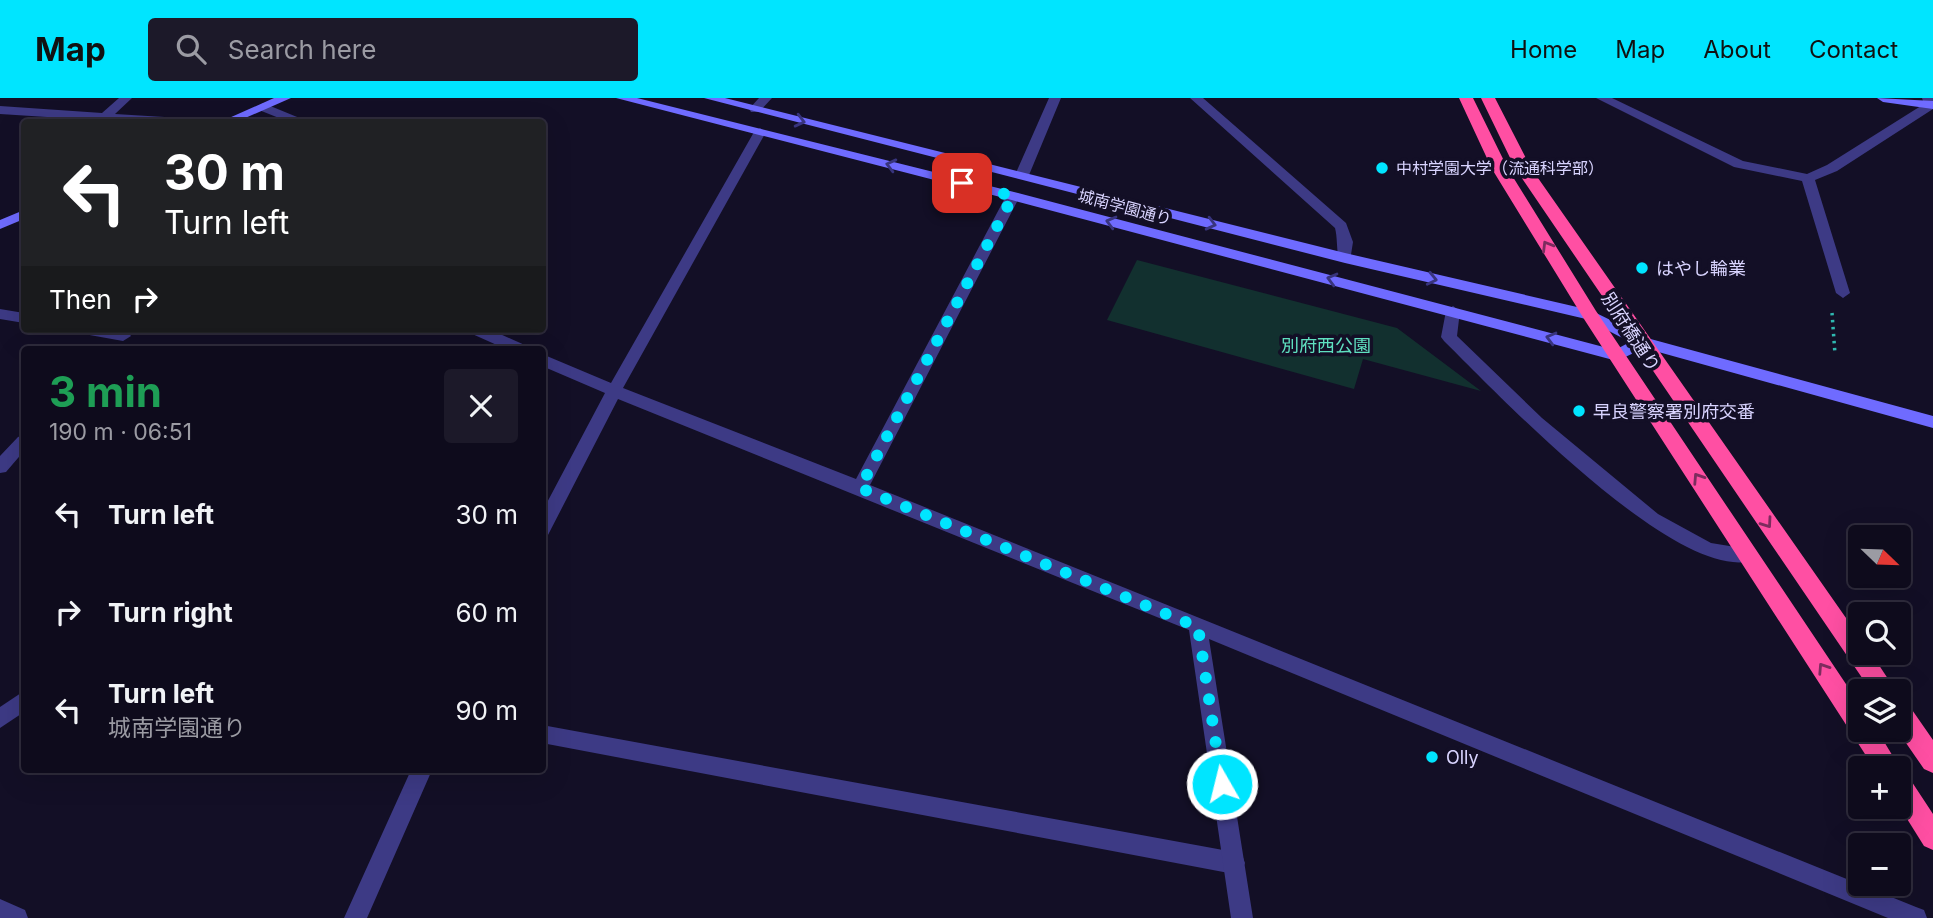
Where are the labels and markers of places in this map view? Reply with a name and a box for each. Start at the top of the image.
pin [932,153,992,213]
place label: 中村学園大学（流通科学部） [1396,158,1604,178]
marker: 中村学園大学（流通科学部） [1374,160,1390,176]
place label: はやし輪業 [1656,258,1746,279]
marker: はやし輪業 [1634,260,1650,276]
place label: 早良警察署別府交番 [1593,401,1755,422]
marker: 早良警察署別府交番 [1571,403,1587,419]
place label: Olly [1446,747,1479,768]
marker: Olly [1424,749,1440,765]

